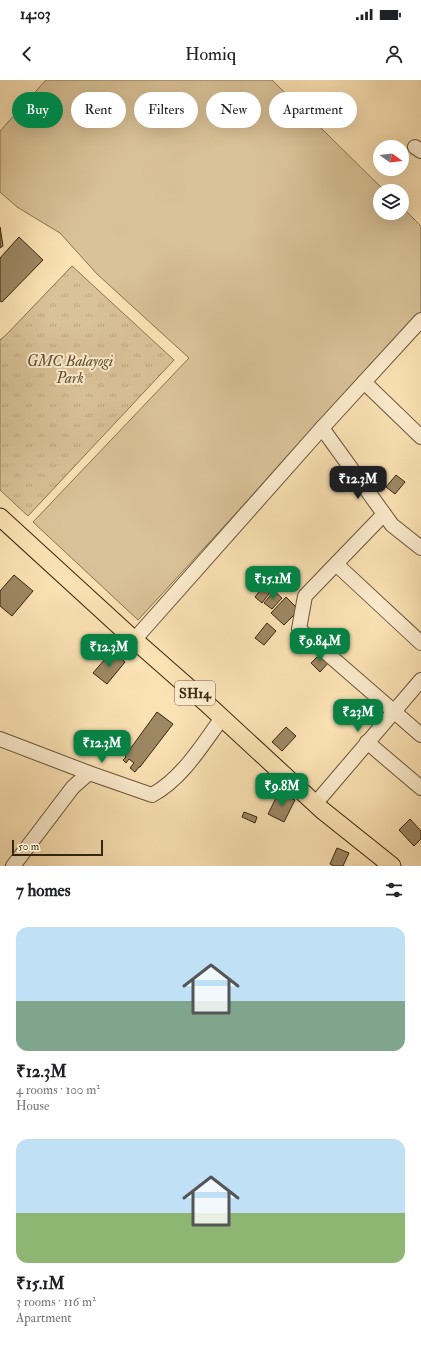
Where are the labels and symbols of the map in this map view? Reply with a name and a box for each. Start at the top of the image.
north arrow [373,140,409,176]
park label: GMC Balayogi Park [27,352,113,388]
pin: ₹12.3M [325,466,391,500]
pin: ₹15.1M [240,566,306,600]
pin: ₹9.84M [287,628,353,662]
pin: ₹12.3M [76,634,142,668]
road number: SH14 [175,681,215,705]
pin: ₹23M [334,699,382,733]
pin: ₹12.3M [69,730,135,764]
pin: ₹9.8M [254,773,310,807]
scale bar [12,838,103,857]

